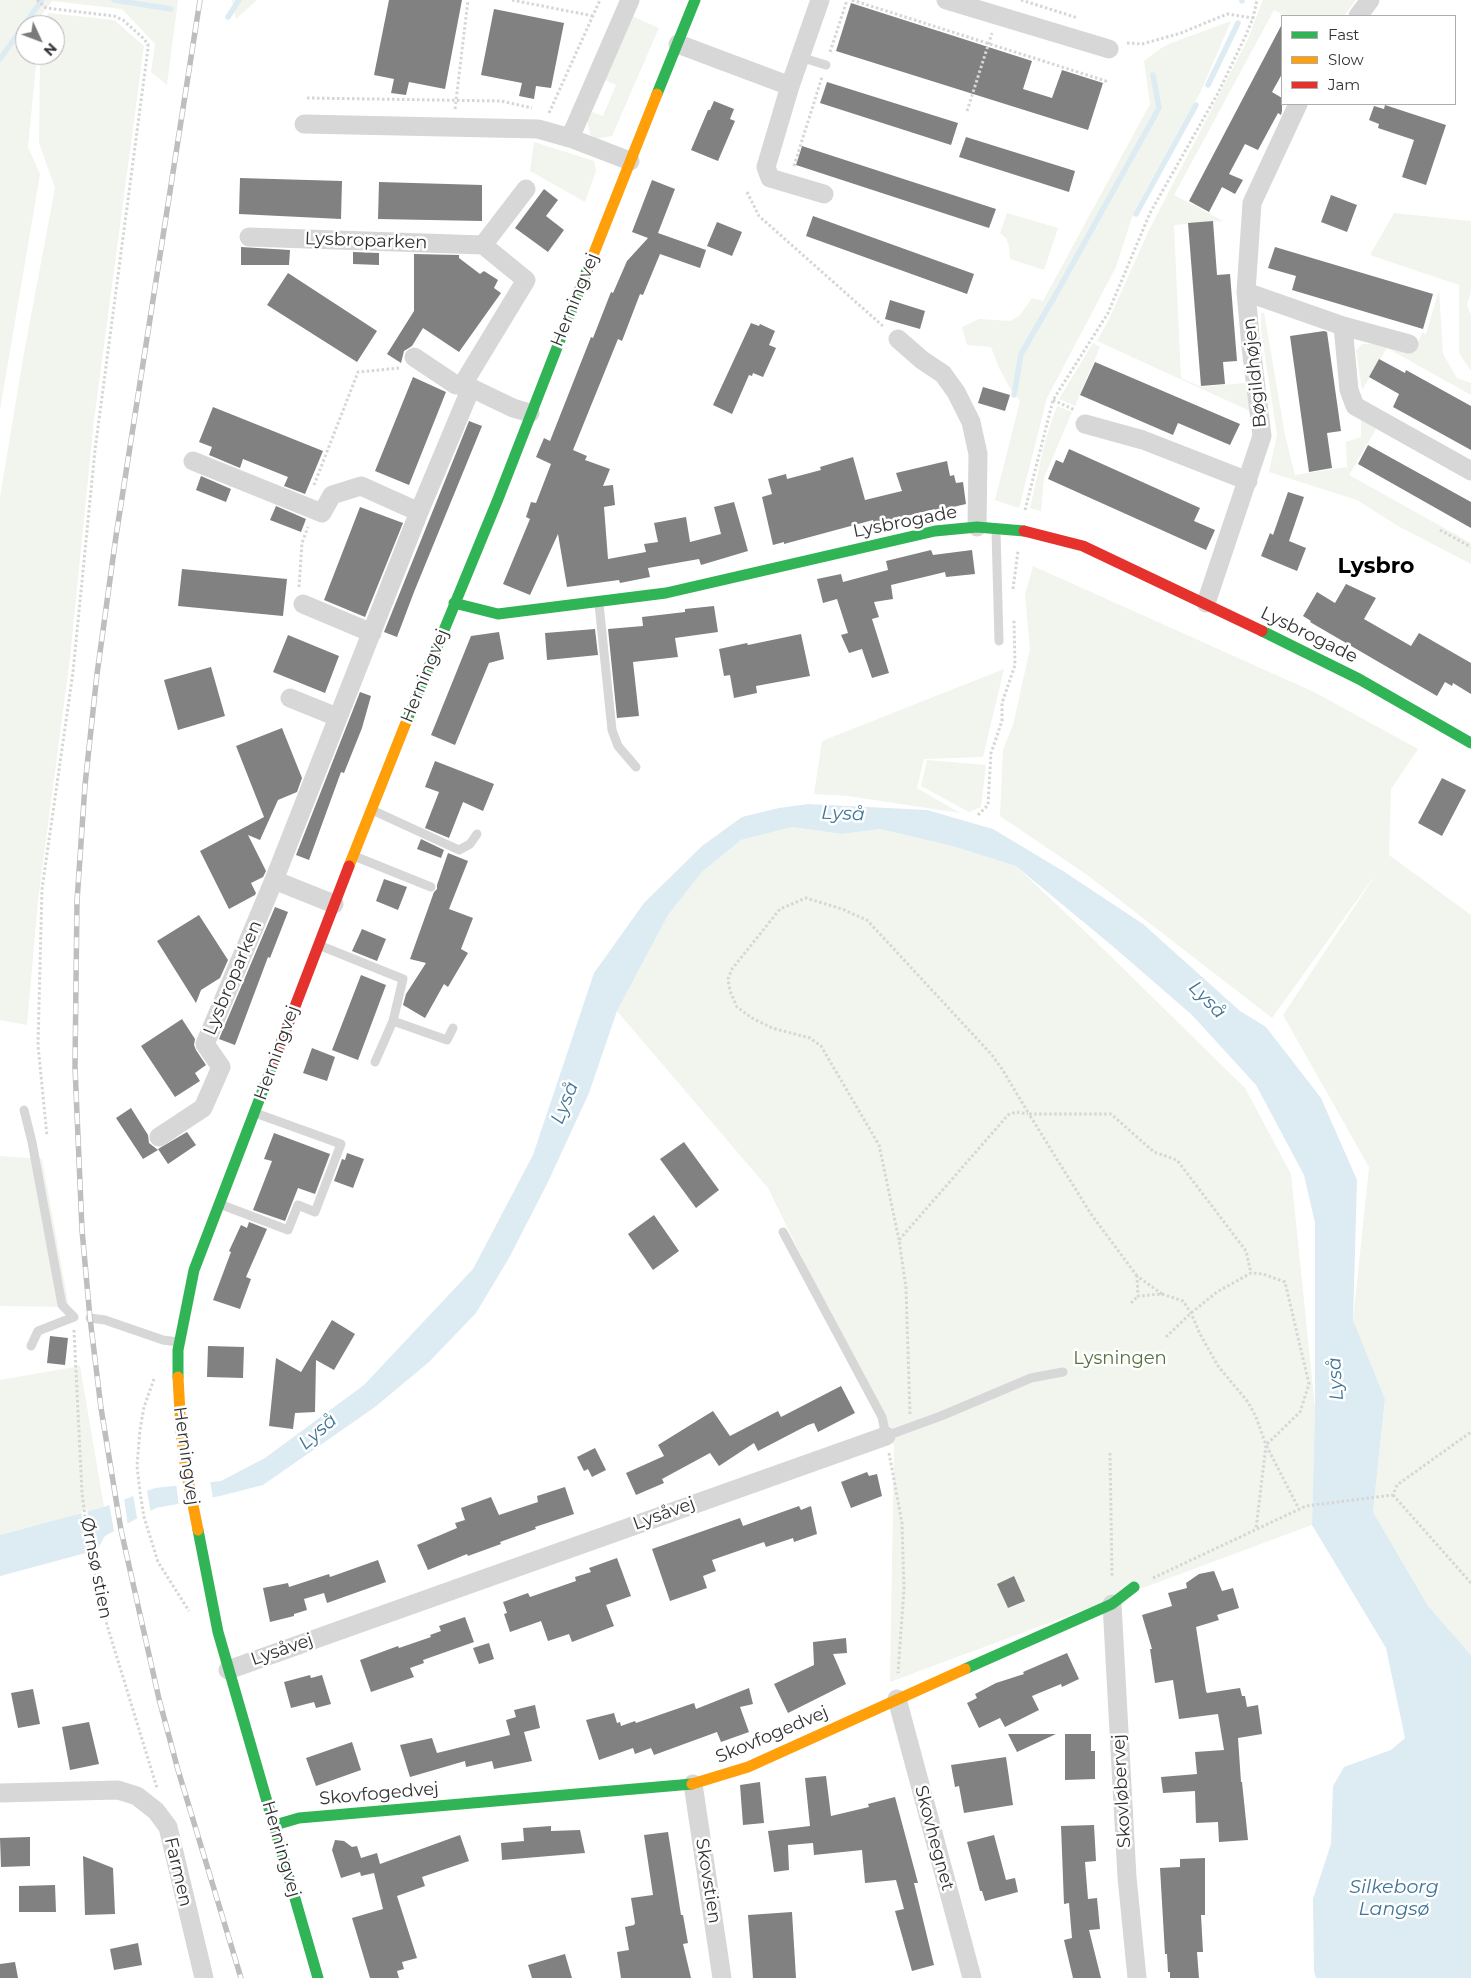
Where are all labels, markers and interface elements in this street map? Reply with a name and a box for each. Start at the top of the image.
north arrow [15,15,65,65]
legend [1281,15,1456,105]
text: Fast [1328,25,1359,44]
text: N [40,39,61,60]
text: Slow [1328,50,1364,69]
text: Jam [1328,75,1360,94]
street label: Lysbroparken [304,228,428,254]
street label: Herningvej [546,250,604,350]
street label: Bøgildhøjen [1238,317,1272,429]
street label: Lysbrogade [851,501,959,543]
district label: Lysbro [1338,554,1414,580]
street label: Lysbrogade [1257,602,1361,668]
street label: Herningvej [396,626,454,726]
water label: Lyså [821,802,865,826]
street label: Lysbroparken [199,917,267,1039]
water label: Lyså [1184,976,1230,1024]
street label: Herningvej [250,1003,304,1103]
water label: Lyså [546,1079,584,1127]
park label: Lysningen [1073,1348,1167,1370]
water label: Lyså [1323,1356,1349,1402]
street label: Herningvej [168,1405,204,1507]
water label: Lyså [294,1409,342,1455]
street label: Lysåvej [630,1493,698,1535]
street label: Ørnsø stien [76,1515,116,1621]
street label: Lysåvej [248,1629,316,1671]
street label: Skovfogedvej [713,1702,831,1768]
street label: Skovløbervej [1108,1733,1136,1849]
street label: Skovfogedvej [318,1778,440,1810]
street label: Skovhegnet [910,1783,958,1893]
street label: Herningvej [257,1798,305,1900]
street label: Farmen [160,1835,196,1909]
street label: Skovstien [691,1837,725,1925]
water label: Silkeborg Langsø [1349,1876,1439,1920]

